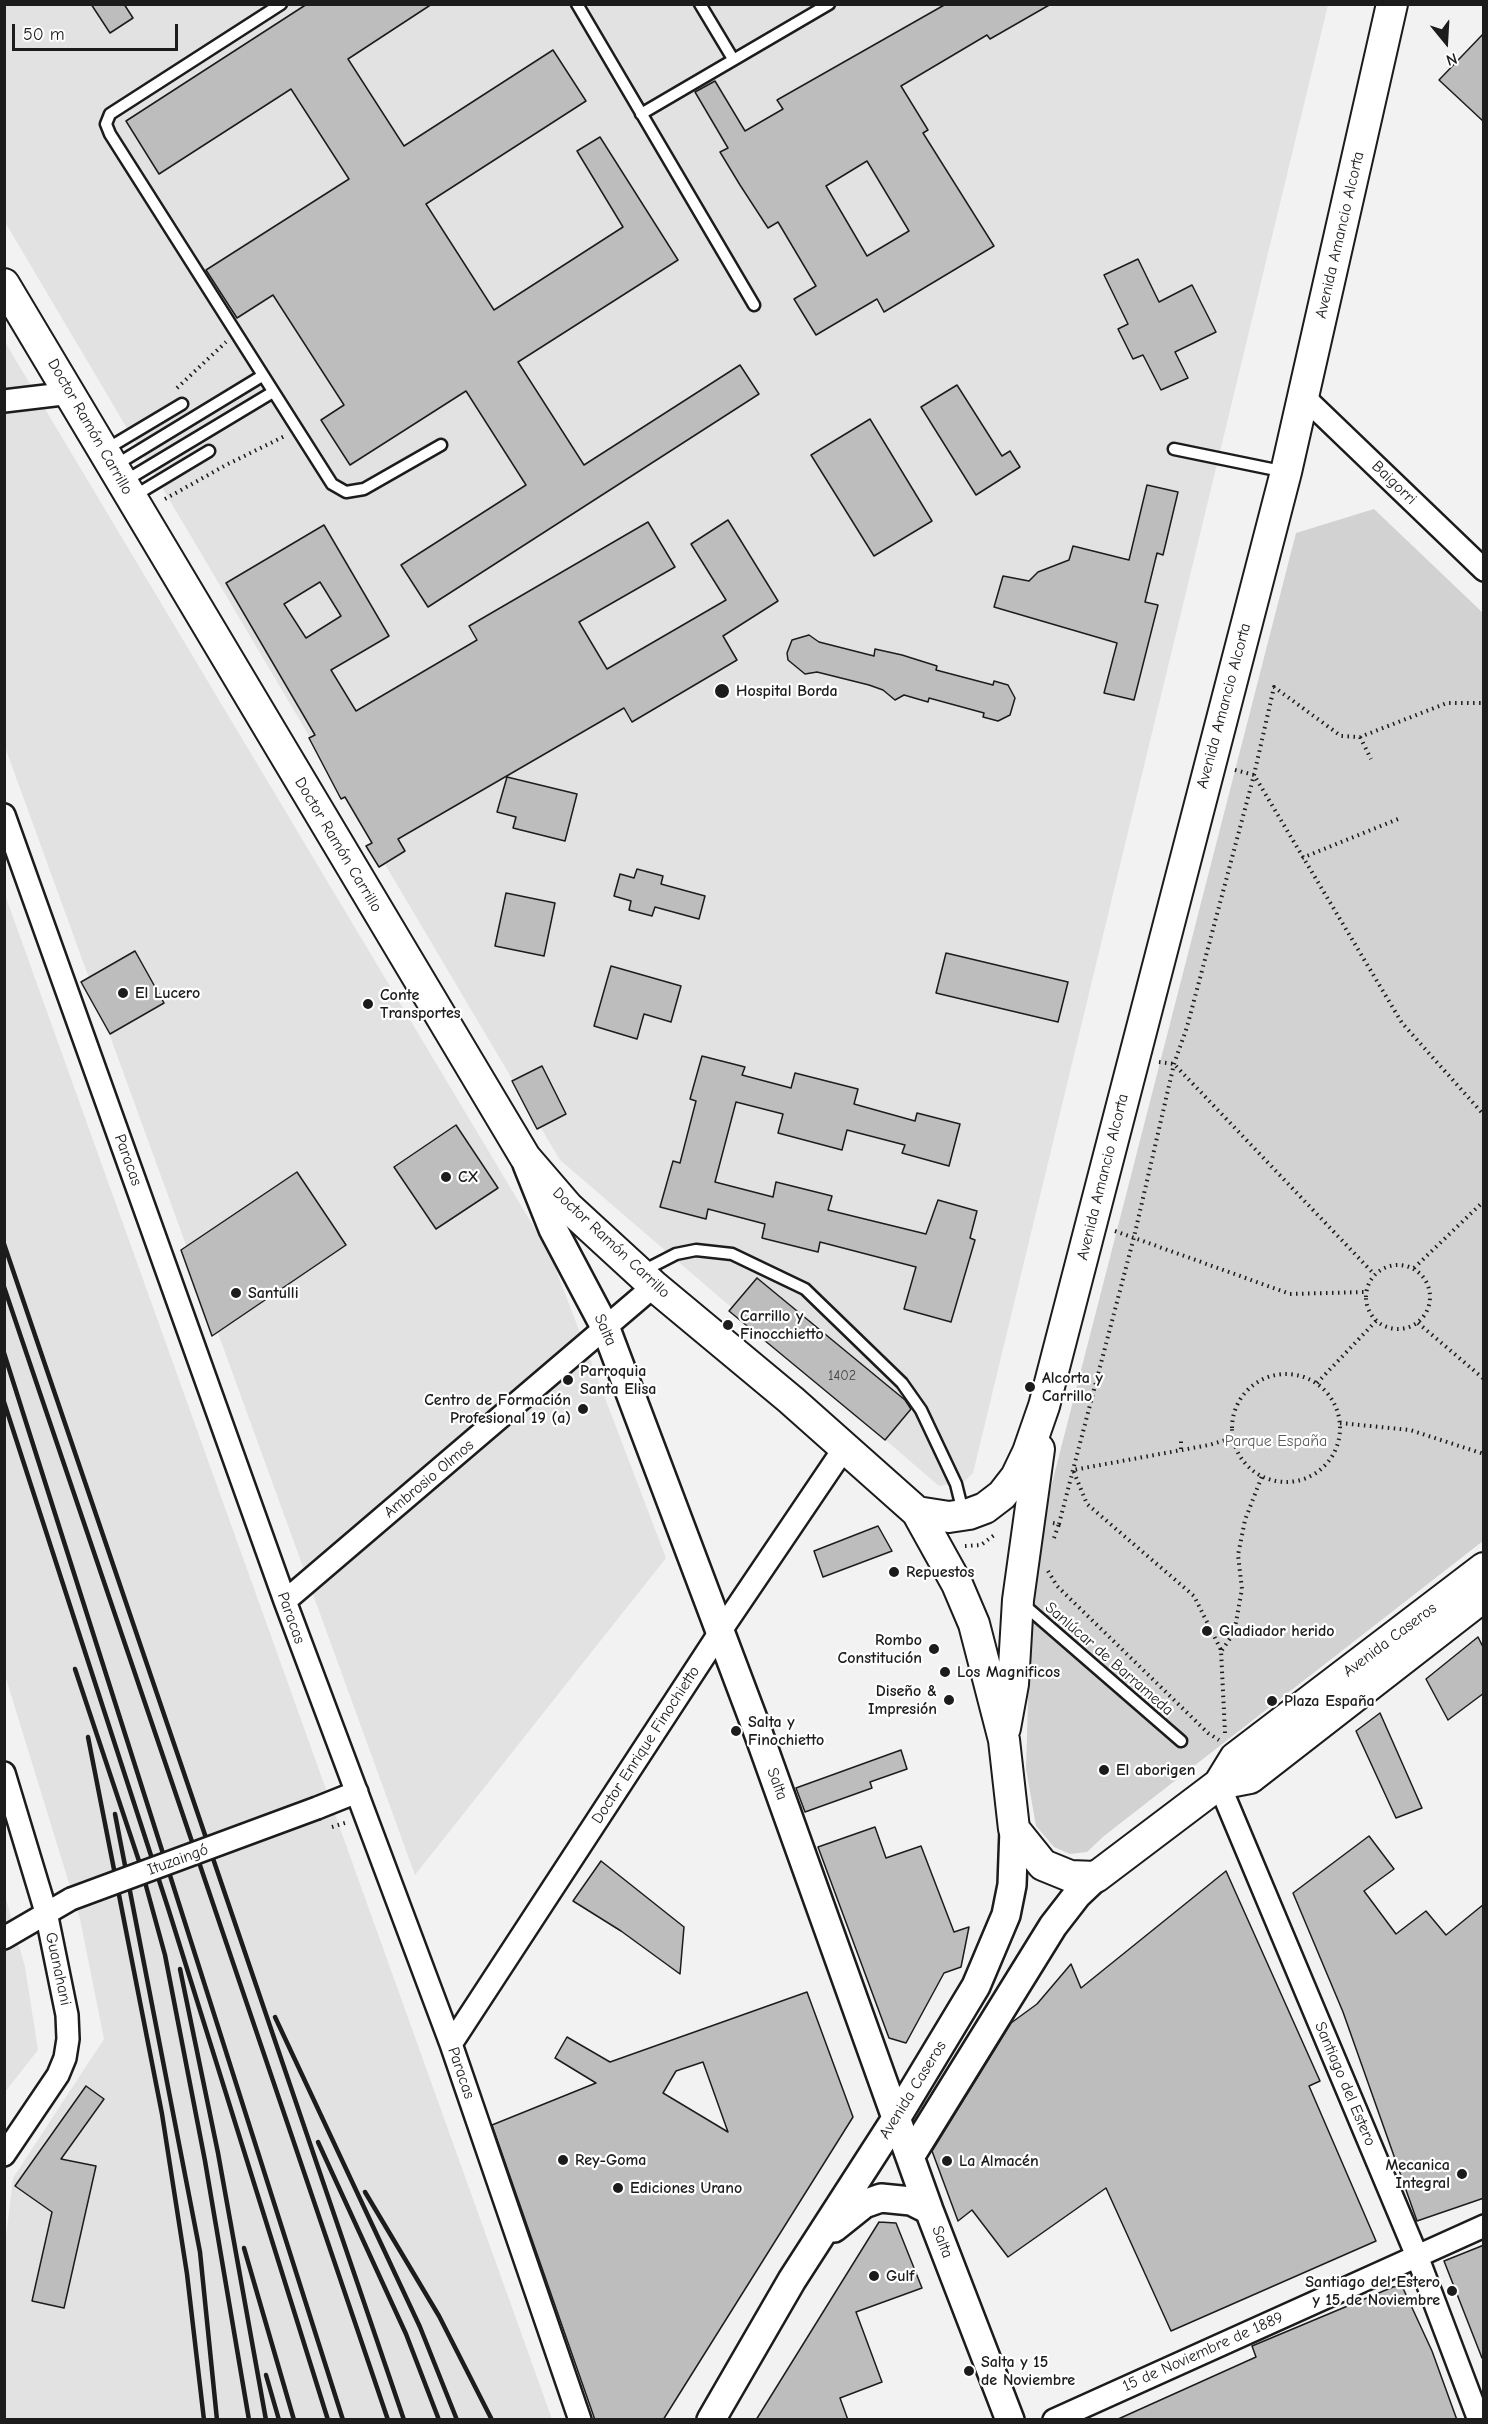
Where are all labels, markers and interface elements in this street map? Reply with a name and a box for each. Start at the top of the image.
scale bar [15,12,182,50]
north arrow [1416,12,1476,72]
text: 50 m [23,24,65,45]
text: N [1444,49,1459,69]
street label: Avenida Amancio Alcorta [1311,150,1369,320]
street label: Doctor Ramón Carrillo [43,356,137,498]
street label: Baigorri [1368,457,1420,509]
street label: Avenida Amancio Alcorta [1193,621,1255,791]
place label: Hospital Borda [736,681,838,701]
marker: Hospital Borda [713,682,731,700]
street label: Doctor Ramón Carrillo [290,774,386,916]
place label: El Lucero [135,983,200,1003]
place label: Conte Transportes [380,985,461,1023]
marker: El Lucero [116,986,130,1000]
marker: Conte Transportes [361,997,375,1011]
street label: Avenida Amancio Alcorta [1073,1092,1133,1262]
street label: Paracas [110,1132,146,1188]
place label: CX [458,1167,479,1187]
marker: CX [439,1170,453,1184]
street label: Doctor Ramón Carrillo [548,1184,674,1302]
place label: Santulli [248,1283,299,1303]
marker: Santulli [229,1286,243,1300]
place label: Carrillo y Finocchietto [740,1306,824,1344]
street label: Salta [590,1311,620,1349]
marker: Carrillo y Finocchietto [721,1318,735,1332]
place label: Parroquia Santa Elisa [580,1361,656,1399]
house number: 1402 [828,1368,856,1384]
place label: Alcorta y Carrillo [1042,1368,1103,1406]
marker: Parroquia Santa Elisa [561,1373,575,1387]
marker: Alcorta y Carrillo [1023,1380,1037,1394]
place label: Centro de Formación Profesional 19 (a) [424,1390,571,1428]
marker: Centro de Formación Profesional 19 (a) [576,1402,590,1416]
park label: Parque España [1225,1431,1327,1451]
street label: Ambrosio Olmos [380,1436,478,1522]
place label: Repuestos [906,1562,974,1582]
marker: Repuestos [887,1565,901,1579]
street label: Paracas [273,1590,309,1646]
street label: Sanlúcar de Barrameda [1041,1598,1177,1720]
street label: Avenida Caseros [1339,1599,1441,1681]
place label: Gladiador herido [1219,1621,1335,1641]
marker: Gladiador herido [1200,1624,1214,1638]
place label: Rombo Constitución [838,1630,922,1668]
marker: Rombo Constitución [927,1642,941,1656]
place label: Los Magnificos [957,1662,1060,1682]
street label: Doctor Enrique Finochietto [588,1663,704,1827]
marker: Los Magnificos [938,1665,952,1679]
place label: Diseño & Impresión [868,1681,937,1719]
place label: Plaza España [1284,1691,1375,1711]
marker: Diseño & Impresión [942,1693,956,1707]
marker: Plaza España [1265,1694,1279,1708]
place label: Salta y Finochietto [748,1712,824,1750]
marker: Salta y Finochietto [729,1724,743,1738]
place label: El aborigen [1116,1760,1195,1780]
marker: El aborigen [1097,1763,1111,1777]
street label: Salta [762,1765,792,1803]
street label: Ituzaingó [145,1840,211,1880]
street label: Guanahani [41,1931,75,2007]
street label: Santiago del Estero [1310,2019,1380,2149]
street label: Avenida Caseros [875,2037,951,2143]
street label: Paracas [443,2045,479,2101]
place label: Rey-Goma [575,2150,646,2170]
place label: La Almacén [959,2151,1039,2171]
marker: Rey-Goma [556,2153,570,2167]
marker: La Almacén [940,2154,954,2168]
place label: Mecanica Integral [1385,2155,1450,2193]
marker: Mecanica Integral [1455,2167,1469,2181]
place label: Ediciones Urano [630,2178,742,2198]
marker: Ediciones Urano [611,2181,625,2195]
street label: Salta [927,2223,957,2261]
place label: Gulf [886,2266,914,2286]
marker: Gulf [867,2269,881,2283]
place label: Santiago del Estero y 15 de Noviembre [1305,2272,1440,2310]
marker: Santiago del Estero y 15 de Noviembre [1445,2284,1459,2298]
street label: 15 de Noviembre de 1889 [1120,2308,1286,2396]
place label: Salta y 15 de Noviembre [981,2352,1075,2390]
marker: Salta y 15 de Noviembre [962,2364,976,2378]

